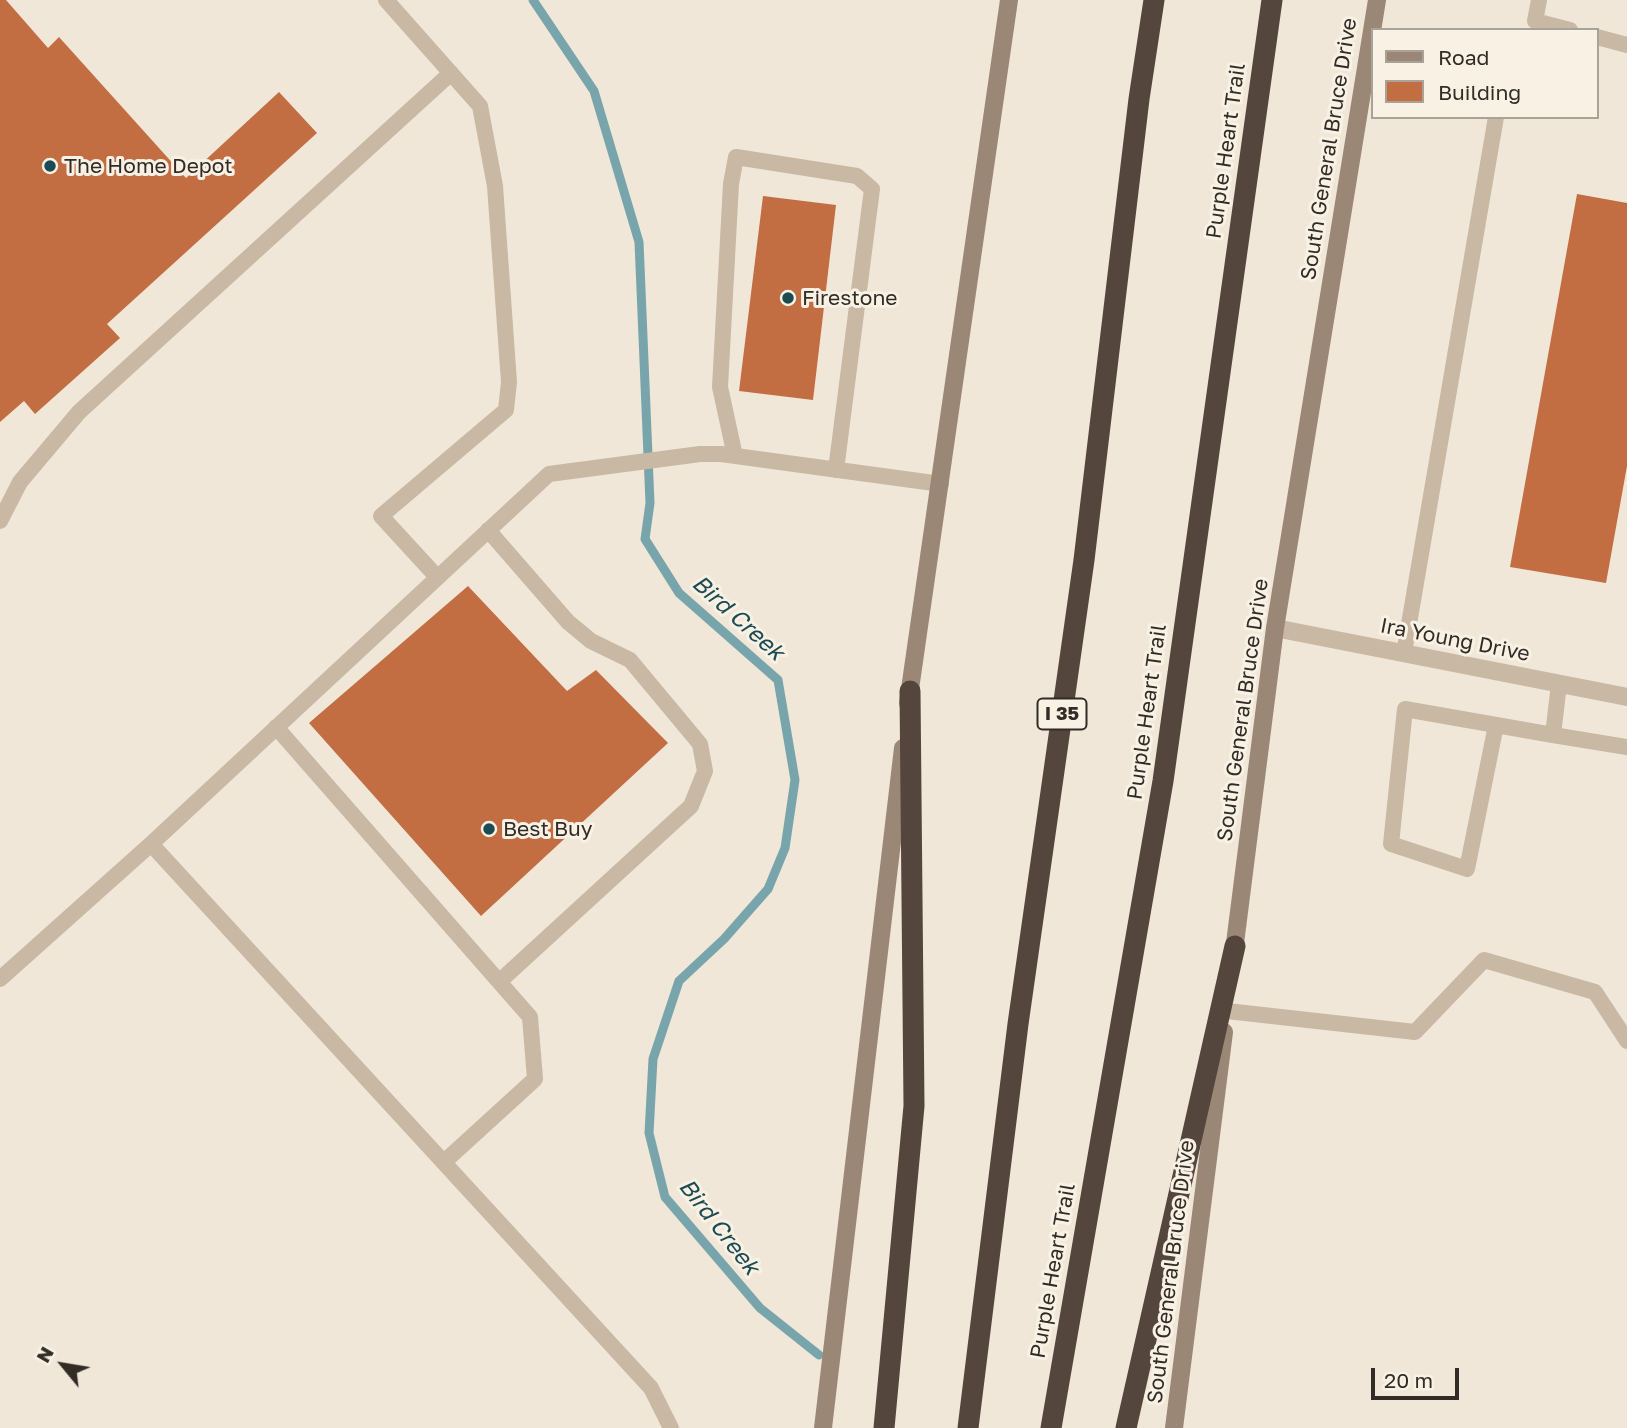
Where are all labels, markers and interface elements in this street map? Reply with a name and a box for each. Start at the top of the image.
street label: South General Bruce Drive [1296,16,1362,282]
legend [1372,28,1599,119]
text: Road [1438,44,1489,70]
street label: Purple Heart Trail [1201,62,1251,240]
text: Building [1438,79,1521,105]
place label: The Home Depot [64,153,233,179]
marker: The Home Depot [42,158,58,174]
place label: Firestone [802,285,898,311]
marker: Firestone [780,290,796,306]
water label: Bird Creek [686,570,790,666]
street label: South General Bruce Drive [1212,577,1274,843]
street label: Ira Young Drive [1378,613,1532,667]
street label: Purple Heart Trail [1122,623,1172,801]
road number: I 35 [1038,698,1086,730]
place label: Best Buy [503,816,593,842]
marker: Best Buy [481,821,497,837]
street label: South General Bruce Drive [1142,1139,1200,1405]
water label: Bird Creek [673,1173,765,1281]
street label: Purple Heart Trail [1025,1182,1081,1360]
north arrow [28,1330,98,1400]
text: N [31,1342,58,1366]
scale bar [1375,1354,1462,1398]
text: 20 m [1384,1367,1433,1393]

